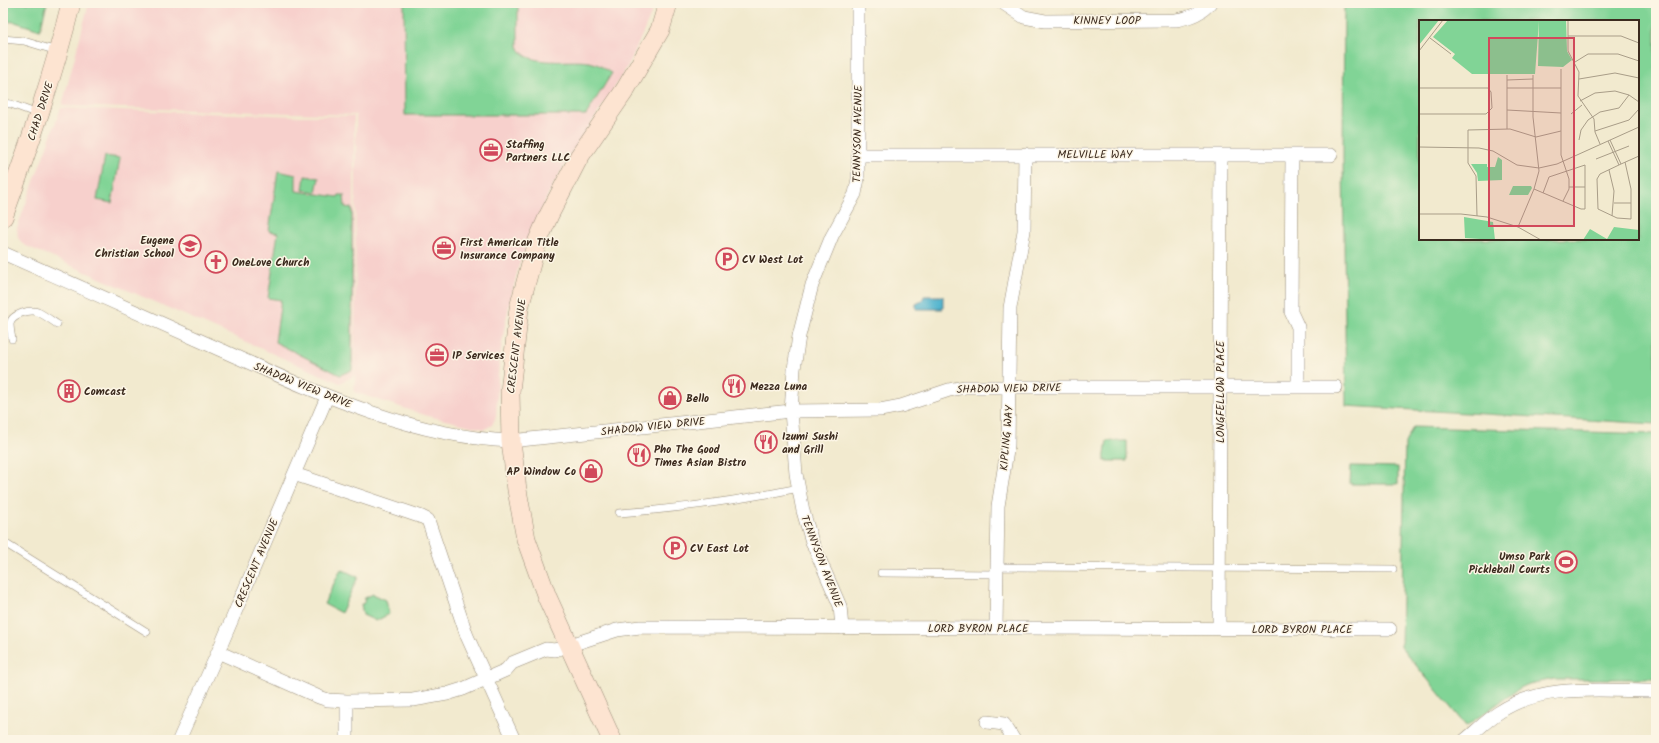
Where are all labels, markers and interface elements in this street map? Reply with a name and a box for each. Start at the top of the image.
street label: KINNEY LOOP [1073,12,1142,30]
inset map [1419,20,1639,240]
street label: CHAD DRIVE [23,79,59,143]
street label: TENNYSON AVENUE [848,85,868,183]
place label: Staffing Partners LLC [506,136,570,167]
office icon: Staffing Partners LLC [478,137,504,163]
street label: MELVILLE WAY [1058,146,1133,164]
place label: Eugene Christian School [95,232,175,263]
school or university icon: Eugene Christian School [177,233,203,259]
place label: First American Title Insurance Company [460,234,559,265]
office icon: First American Title Insurance Company [431,235,457,261]
parking icon: CV West Lot [714,246,740,272]
church icon: OneLove Church [203,249,229,275]
place label: CV West Lot [742,251,804,269]
place label: OneLove Church [232,254,309,272]
street label: CRESCENT AVENUE [502,297,532,395]
street label: LONGFELLOW PLACE [1212,340,1230,443]
office icon: IP Services [424,342,450,368]
place label: IP Services [452,347,505,365]
street label: SHADOW VIEW DRIVE [251,358,355,414]
restaurant icon: Mezza Luna [721,373,747,399]
building icon: Comcast [56,378,82,404]
place label: Mezza Luna [750,378,808,396]
street label: SHADOW VIEW DRIVE [957,379,1062,399]
place label: Comcast [84,383,127,401]
shop icon: Bello [657,385,683,411]
place label: Bello [686,390,709,408]
street label: KIPLING WAY [995,404,1019,471]
street label: SHADOW VIEW DRIVE [600,413,707,441]
place label: Izumi Sushi and Grill [782,428,839,459]
restaurant icon: Izumi Sushi and Grill [753,429,779,455]
place label: Pho The Good Times Asian Bistro [654,441,746,472]
restaurant icon: Pho The Good Times Asian Bistro [626,442,652,468]
shop icon: AP Window Co [578,458,604,484]
place label: AP Window Co [506,463,576,481]
street label: TENNYSON AVENUE [795,513,847,611]
street label: CRESCENT AVENUE [230,515,284,611]
parking icon: CV East Lot [662,535,688,561]
place label: CV East Lot [690,540,750,558]
place label: Umso Park Pickleball Courts [1469,548,1551,579]
sports icon: Umso Park Pickleball Courts [1553,549,1579,575]
street label: LORD BYRON PLACE [928,620,1029,638]
street label: LORD BYRON PLACE [1252,621,1353,639]

